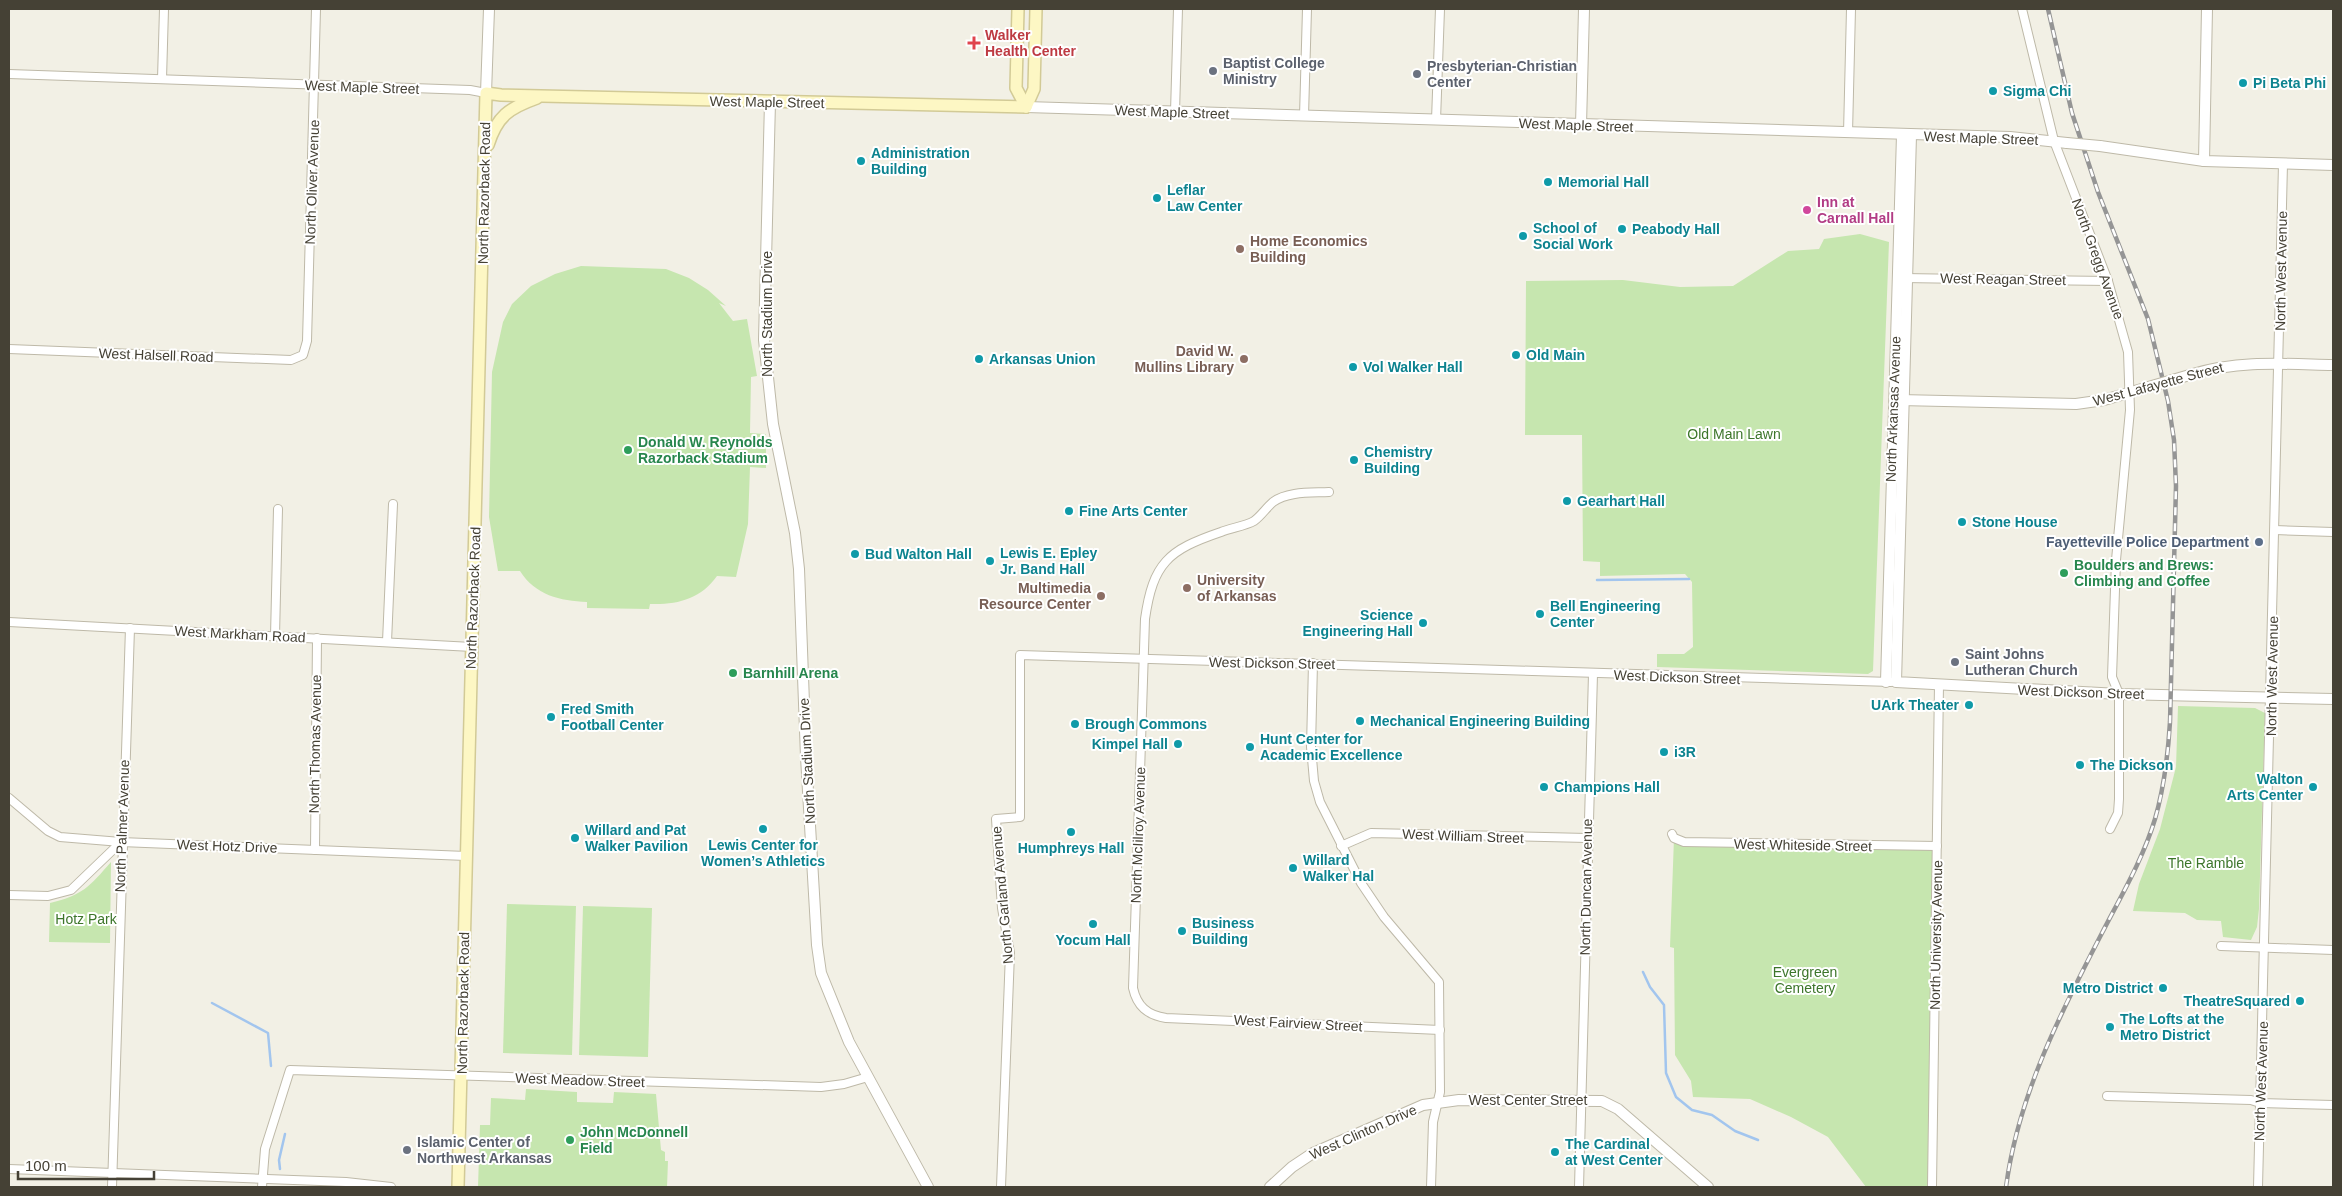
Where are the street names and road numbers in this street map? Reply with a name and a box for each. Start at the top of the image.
street label: West Maple Street [304,77,420,97]
street label: West Maple Street [709,93,825,111]
street label: West Maple Street [1114,102,1230,122]
street label: West Maple Street [1518,115,1634,135]
street label: North Oliver Avenue [302,119,322,245]
street label: North Razorback Road [475,122,493,264]
street label: West Maple Street [1923,128,2039,148]
street label: North Gregg Avenue [2069,196,2127,322]
street label: North West Avenue [2272,211,2290,331]
street label: North Stadium Drive [759,251,775,377]
street label: West Reagan Street [1940,270,2066,288]
street label: North Arkansas Avenue [1882,336,1904,482]
street label: West Halsell Road [98,345,214,365]
street label: West Lafayette Street [2091,359,2225,409]
street label: North Razorback Road [463,527,483,669]
street label: North West Avenue [2263,616,2281,736]
street label: West Markham Road [174,623,306,645]
street label: West Dickson Street [1209,654,1336,672]
street label: West Dickson Street [1613,667,1741,687]
street label: North Thomas Avenue [306,674,324,814]
street label: West Dickson Street [2017,682,2145,702]
street label: North Stadium Drive [796,697,818,824]
street label: North Palmer Avenue [112,759,132,893]
street label: North McIilroy Avenue [1128,766,1148,904]
street label: North Duncan Avenue [1577,818,1595,955]
street label: North Garland Avenue [988,825,1016,965]
street label: West William Street [1402,826,1524,846]
street label: West Hotz Drive [176,836,278,856]
street label: West Whiteside Street [1734,836,1872,854]
street label: North University Avenue [1927,860,1945,1010]
street label: North Razorback Road [454,932,472,1074]
street label: West Fairview Street [1233,1012,1363,1034]
street label: North West Avenue [2251,1020,2271,1141]
street label: West Meadow Street [515,1070,645,1090]
street label: West Center Street [1469,1092,1588,1108]
street label: West Clinton Drive [1307,1101,1419,1163]

